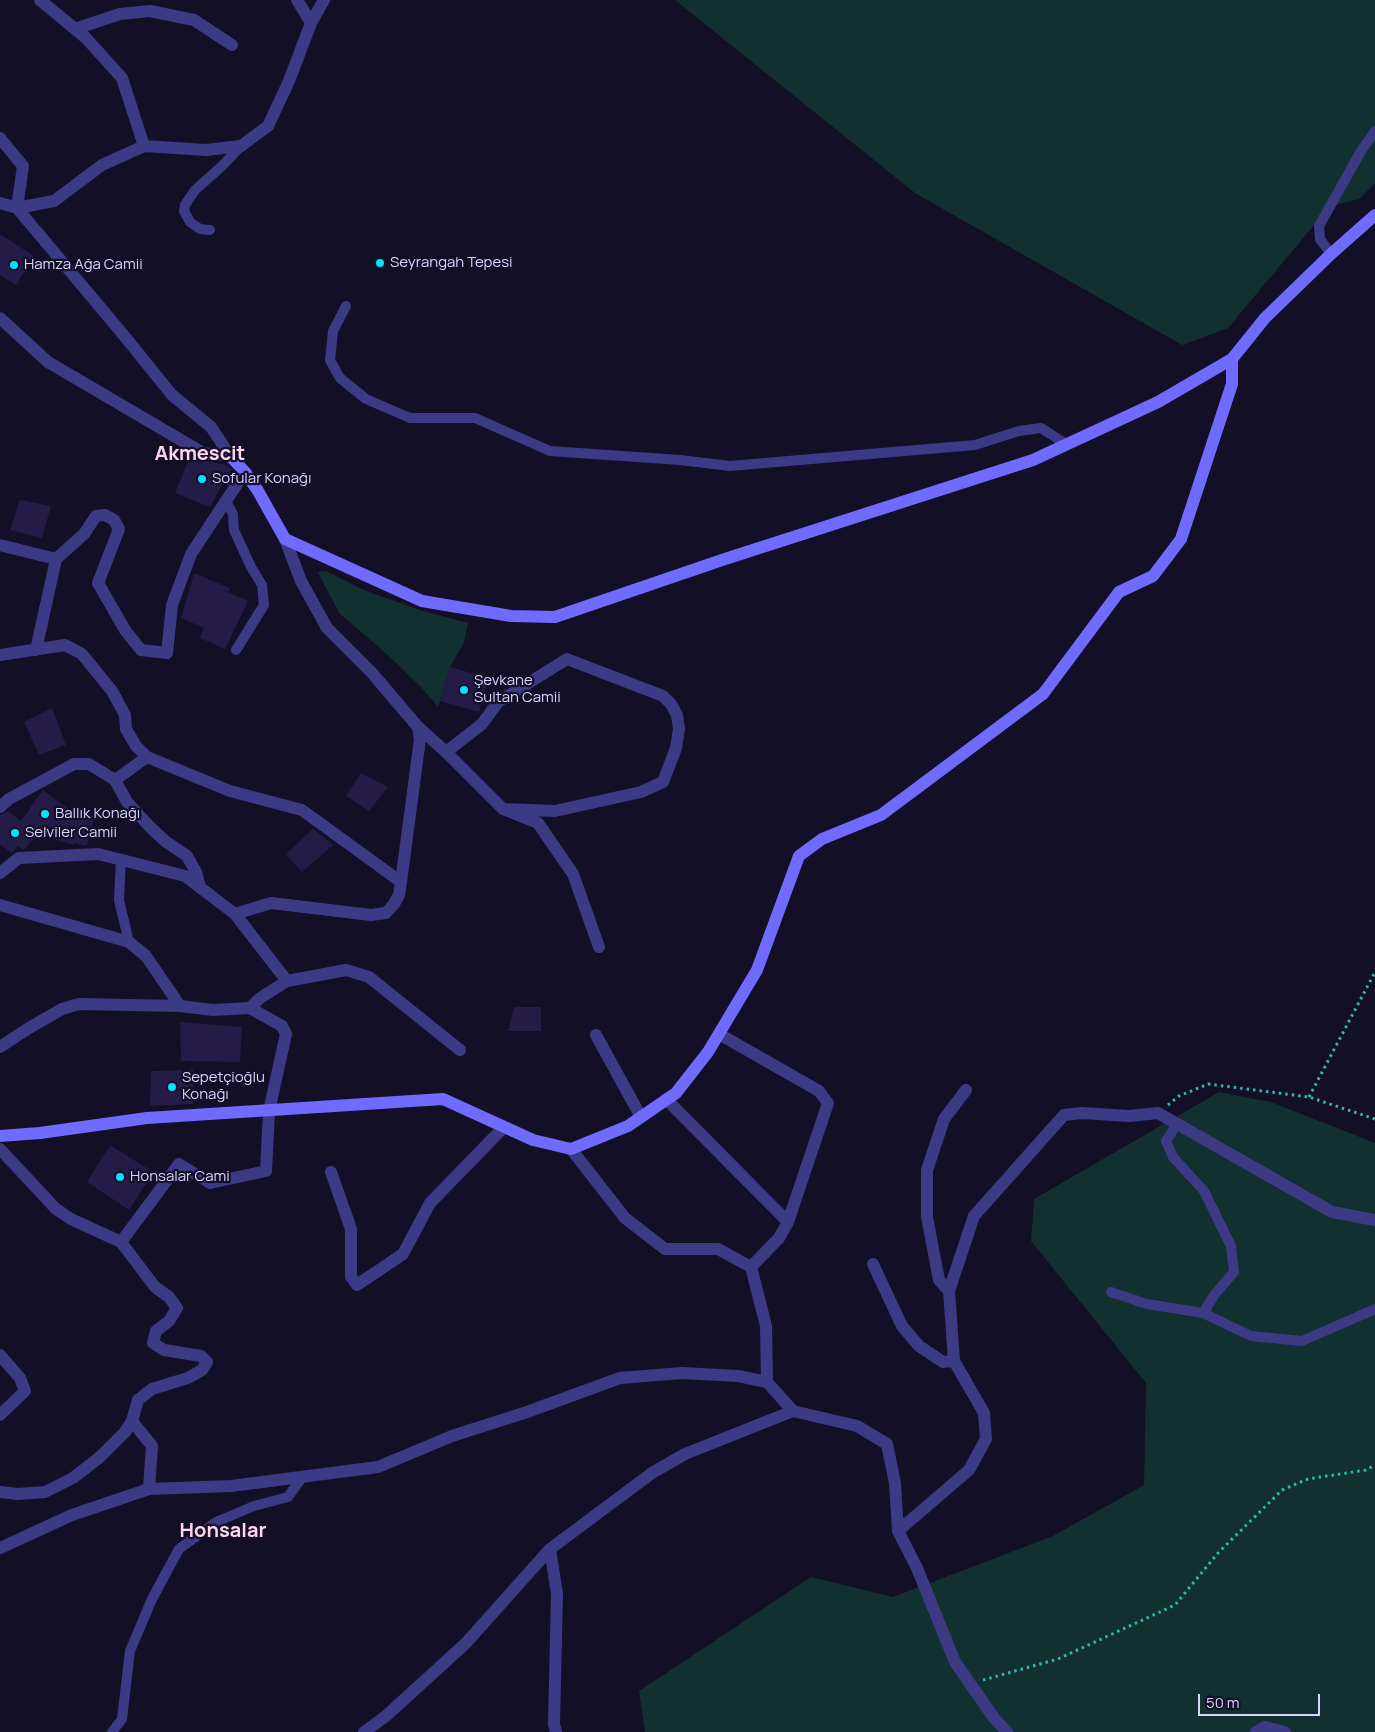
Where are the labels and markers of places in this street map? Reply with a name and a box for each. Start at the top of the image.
place label: Seyrangah Tepesi [390,254,513,272]
place label: Hamza Ağa Camii [24,256,143,274]
marker: Seyrangah Tepesi [374,257,386,269]
marker: Hamza Ağa Camii [8,259,20,271]
place label: Sofular Konağı [212,470,311,488]
marker: Sofular Konağı [196,473,208,485]
place label: Şevkane Sultan Camii [474,672,561,707]
marker: Şevkane Sultan Camii [458,684,470,696]
place label: Ballık Konağı [55,805,140,823]
marker: Ballık Konağı [39,808,51,820]
place label: Selviler Camii [25,824,117,842]
marker: Selviler Camii [9,827,21,839]
place label: Sepetçioğlu Konağı [182,1069,265,1104]
marker: Sepetçioğlu Konağı [166,1081,178,1093]
place label: Honsalar Cami [130,1168,230,1186]
marker: Honsalar Cami [114,1171,126,1183]

